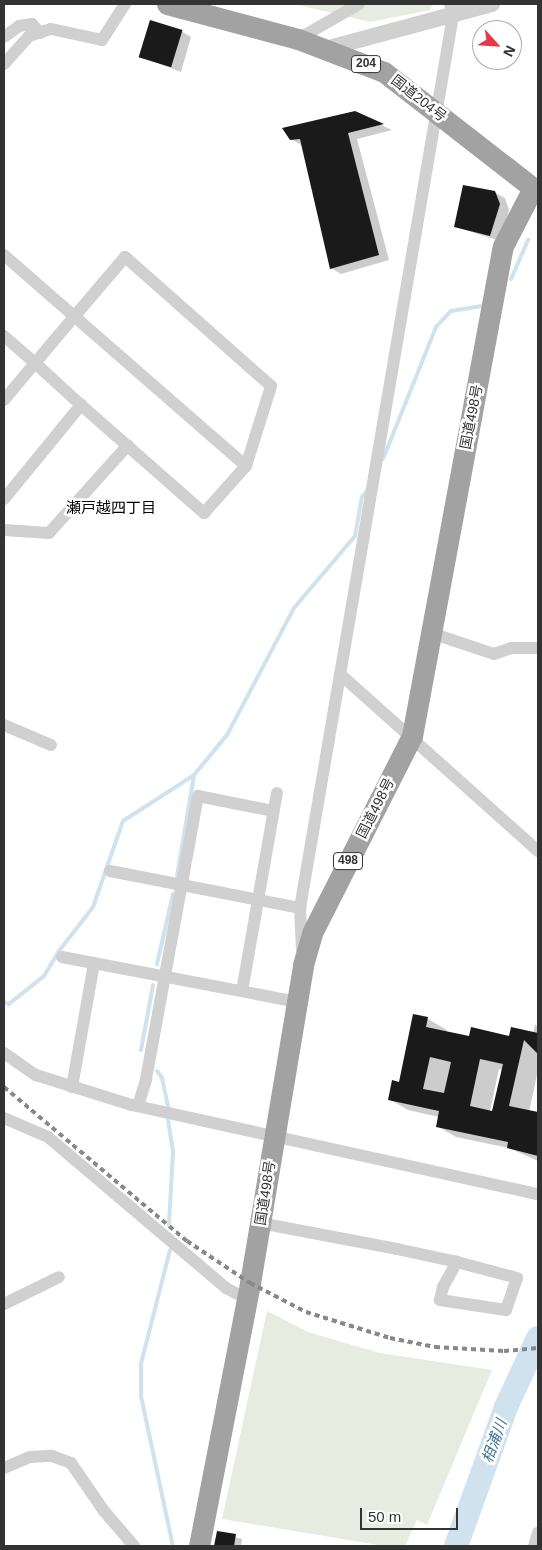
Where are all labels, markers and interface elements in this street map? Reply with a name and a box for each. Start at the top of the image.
north arrow [472,20,522,70]
text: N [500,43,519,59]
road number: 204 [350,54,382,74]
street label: 国道204号 [388,71,450,125]
street label: 国道498号 [457,383,485,451]
district label: 瀬戸越四丁目 [66,499,156,517]
street label: 国道498号 [353,775,397,841]
road number: 498 [332,851,364,870]
street label: 国道498号 [252,1159,278,1227]
water label: 相浦川 [478,1417,510,1465]
scale bar [362,1498,460,1530]
text: 50 m [368,1508,401,1525]

